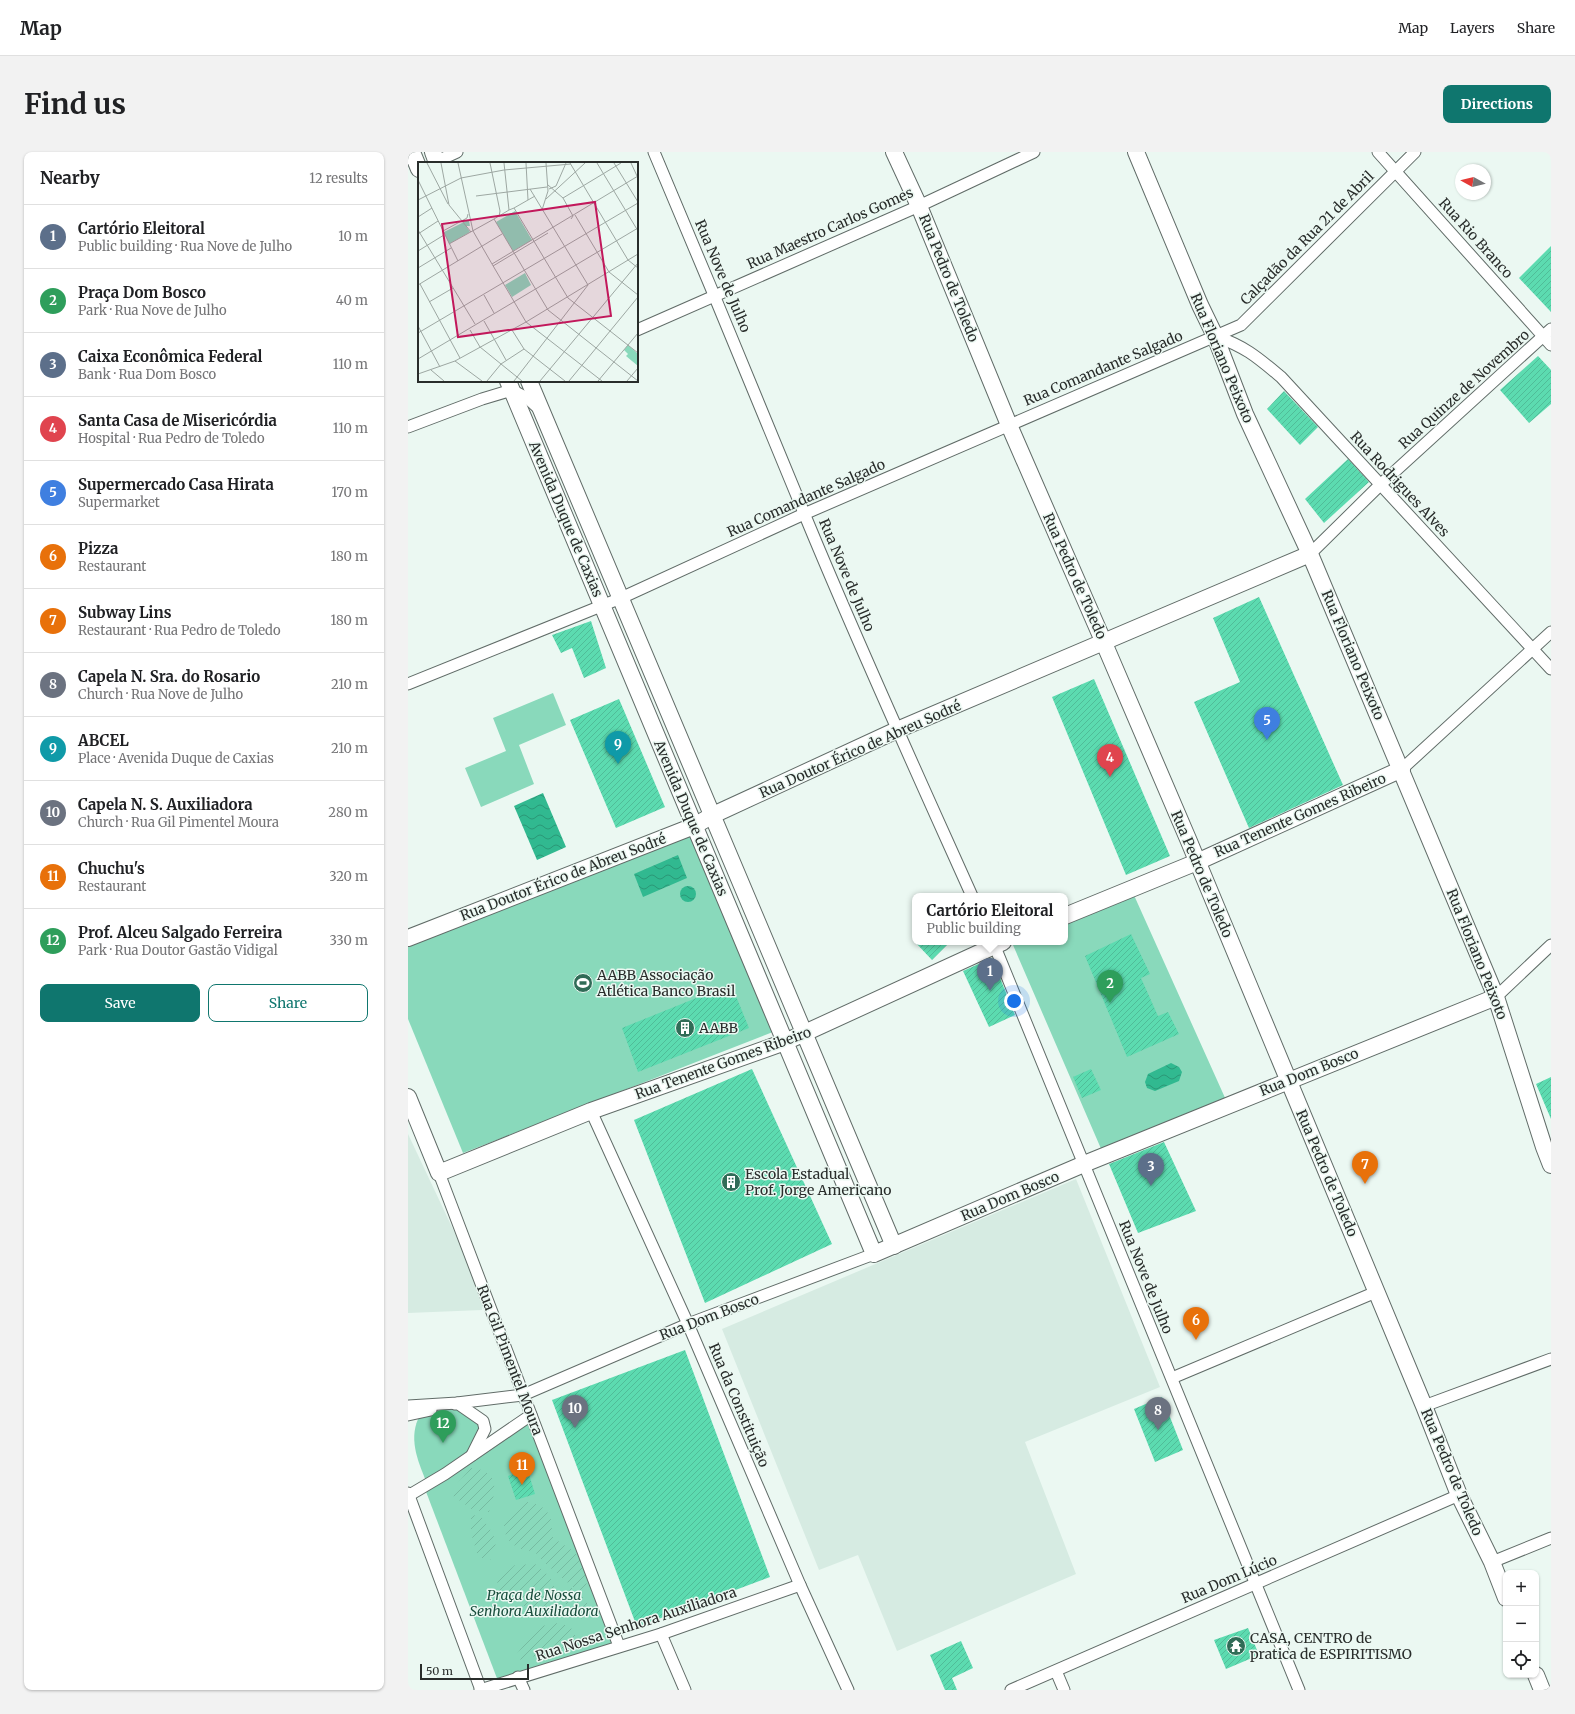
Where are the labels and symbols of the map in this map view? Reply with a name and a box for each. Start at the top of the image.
inset map [418,162,638,382]
north arrow [1455,164,1491,200]
street label: Calçadão da Rua 21 de Abril [1236,167,1378,309]
street label: Rua Maestro Carlos Gomes [744,183,916,273]
street label: Rua Rio Branco [1435,194,1517,282]
street label: Rua Pedro de Toledo [915,211,983,345]
street label: Rua Nove de Julho [691,217,755,335]
street label: Rua Floriano Peixoto [1186,290,1258,426]
street label: Rua Comandante Salgado [1021,326,1185,410]
street label: Rua Quinze de Novembro [1395,326,1533,452]
street label: Rua Rodrigues Alves [1346,428,1454,541]
street label: Avenida Duque de Caxias [525,437,607,600]
street label: Rua Comandante Salgado [724,455,888,541]
street label: Rua Pedro de Toledo [1039,510,1111,642]
street label: Rua Nove de Julho [815,516,879,634]
street label: Rua Floriano Peixoto [1317,587,1389,723]
street label: Rua Doutor Érico de Abreu Sodré [756,696,964,802]
pin: 5 [1254,707,1280,740]
pin: 9 [605,731,631,764]
street label: Avenida Duque de Caxias [650,736,732,899]
pin: 4 [1097,744,1123,777]
street label: Rua Tenente Gomes Ribeiro [1211,769,1389,861]
street label: Rua Pedro de Toledo [1167,808,1237,940]
street label: Rua Doutor Érico de Abreu Sodré [457,829,669,925]
street label: Rua Floriano Peixoto [1443,886,1511,1022]
pin: 1 [977,958,1003,991]
place label: AABB Associação Atlética Banco Brasil [596,966,736,1000]
pin: 2 [1097,970,1123,1003]
sports icon: AABB Associação Atlética Banco Brasil [572,972,594,994]
your location [1004,991,1024,1011]
building icon: AABB [674,1017,696,1039]
place label: AABB [698,1019,738,1037]
street label: Rua Tenente Gomes Ribeiro [632,1023,814,1103]
street label: Rua Dom Bosco [1257,1044,1361,1100]
street label: Rua Pedro de Toledo [1292,1107,1362,1239]
pin: 7 [1352,1151,1378,1184]
pin: 3 [1138,1153,1164,1186]
place label: Escola Estadual Prof. Jorge Americano [745,1165,891,1199]
street label: Rua Dom Bosco [958,1167,1062,1225]
building icon: Escola Estadual Prof. Jorge Americano [720,1171,742,1193]
street label: Rua Nove de Julho [1115,1218,1177,1336]
street label: Rua Gil Pimentel Moura [473,1282,547,1438]
street label: Rua Dom Bosco [657,1290,761,1344]
pin: 6 [1183,1307,1209,1340]
street label: Rua da Constituição [705,1340,773,1470]
pin: 10 [562,1395,588,1428]
pin: 8 [1145,1397,1171,1430]
street label: Rua Pedro de Toledo [1417,1406,1487,1538]
pin: 12 [430,1410,456,1443]
pin: 11 [509,1452,535,1485]
street label: Rua Dom Lúcio [1178,1551,1280,1607]
street label: Rua Nossa Senhora Auxiliadora [533,1583,739,1665]
park label: Praça de Nossa Senhora Auxiliadora [470,1586,599,1620]
place label: CASA, CENTRO de pratica de ESPIRITISMO [1250,1629,1412,1663]
temple icon: CASA, CENTRO de pratica de ESPIRITISMO [1225,1635,1247,1657]
scale bar [420,1662,529,1681]

